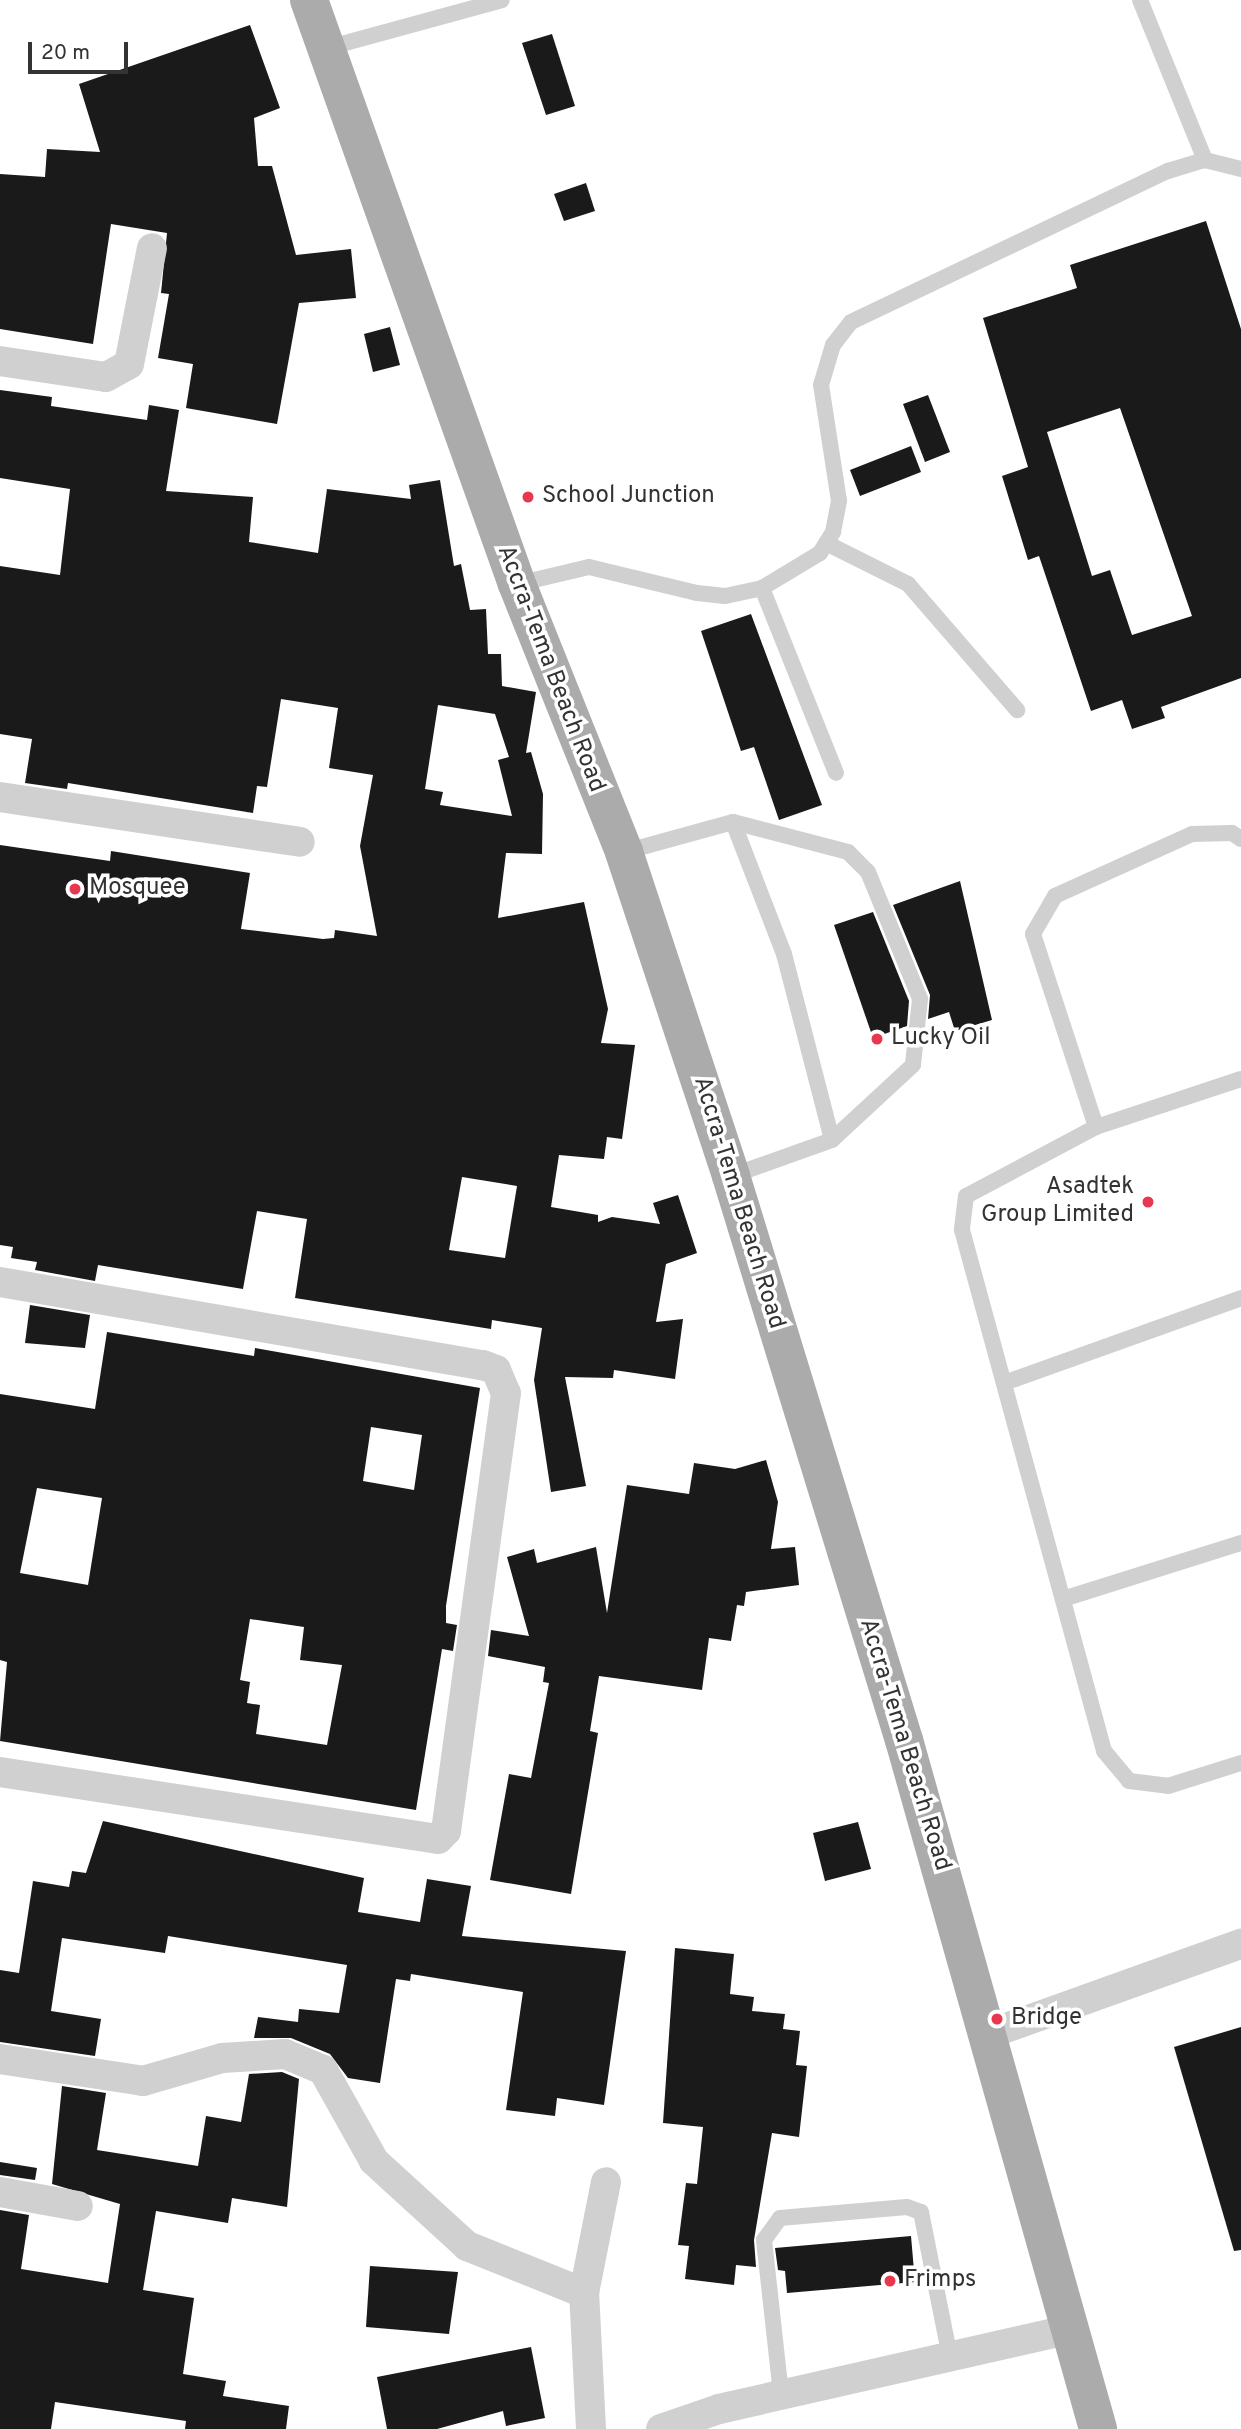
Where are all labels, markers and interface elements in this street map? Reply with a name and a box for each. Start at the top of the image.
scale bar [32,28,131,72]
text: 20 m [41,40,90,67]
place label: School Junction [542,483,715,511]
marker: School Junction [520,489,536,505]
street label: Accra-Tema Beach Road [490,541,610,797]
place label: Mosquee [89,875,186,903]
marker: Mosquee [67,881,83,897]
place label: Lucky Oil [891,1025,990,1053]
marker: Lucky Oil [869,1031,885,1047]
street label: Accra-Tema Beach Road [686,1073,790,1333]
place label: Asadtek Group Limited [981,1174,1134,1230]
marker: Asadtek Group Limited [1140,1194,1156,1210]
street label: Accra-Tema Beach Road [852,1615,956,1875]
place label: Bridge [1011,2005,1082,2033]
marker: Bridge [989,2011,1005,2027]
place label: Frimps [904,2267,976,2295]
marker: Frimps [882,2273,898,2289]

